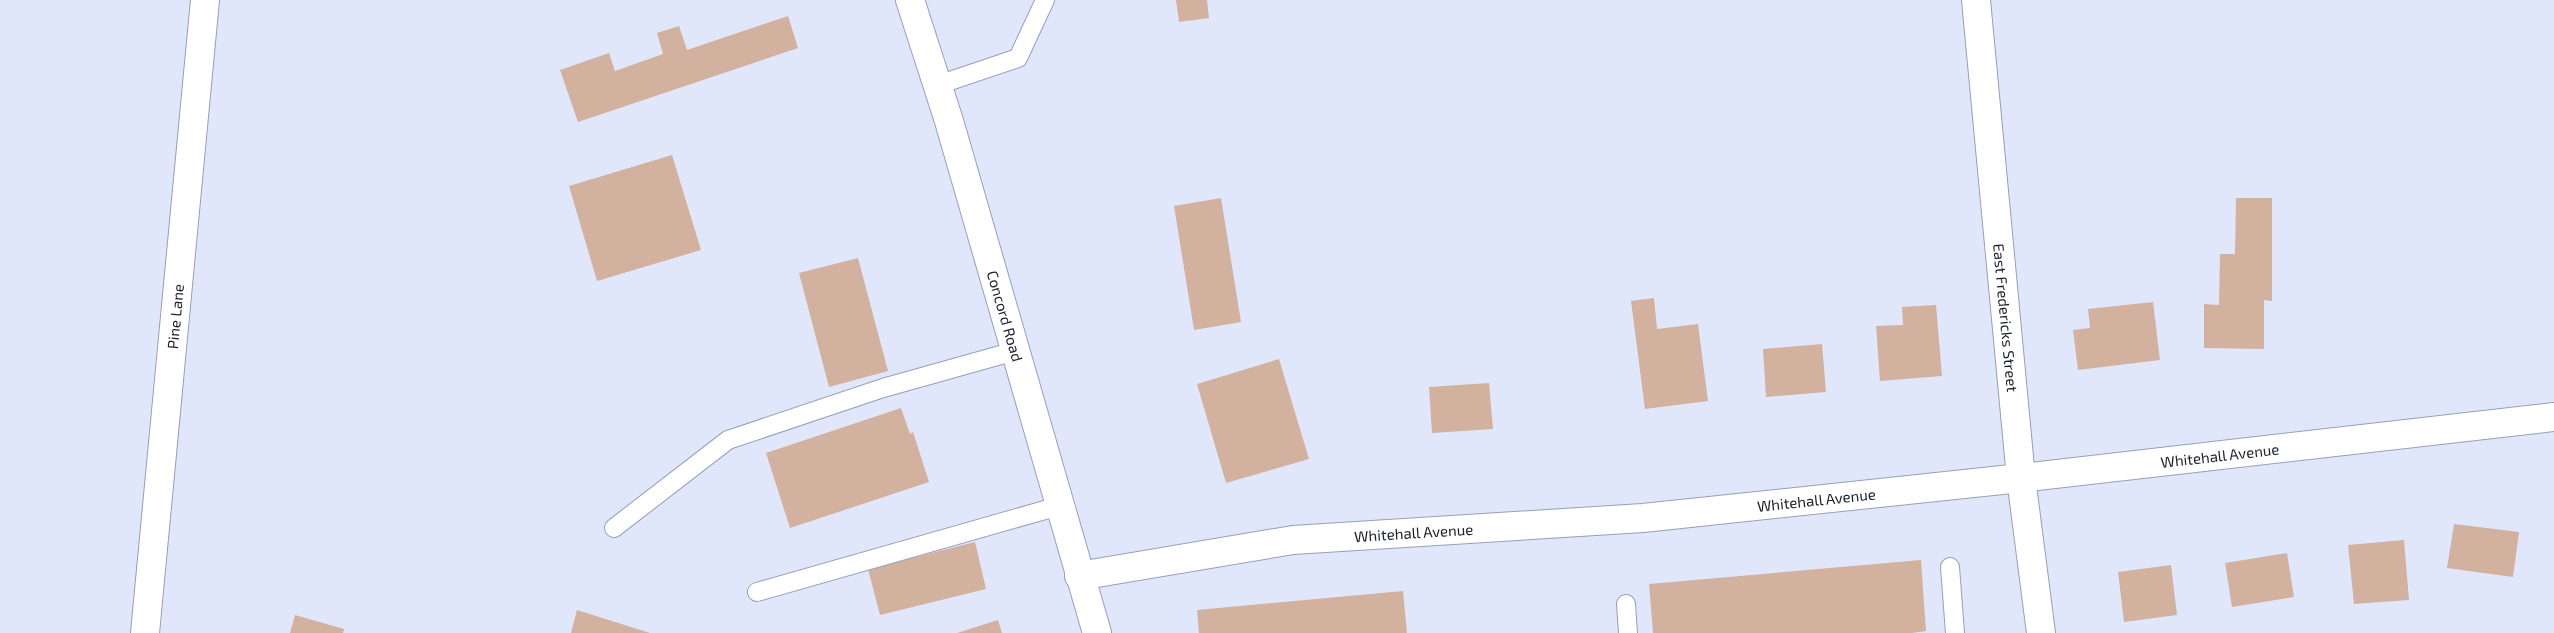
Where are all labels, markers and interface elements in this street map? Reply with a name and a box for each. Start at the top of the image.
street label: East Fredericks Street [1990,242,2022,393]
street label: Concord Road [984,268,1027,364]
street label: Pine Lane [163,283,187,350]
street label: Whitehall Avenue [2160,440,2280,471]
street label: Whitehall Avenue [1756,484,1877,515]
street label: Whitehall Avenue [1354,520,1474,545]

